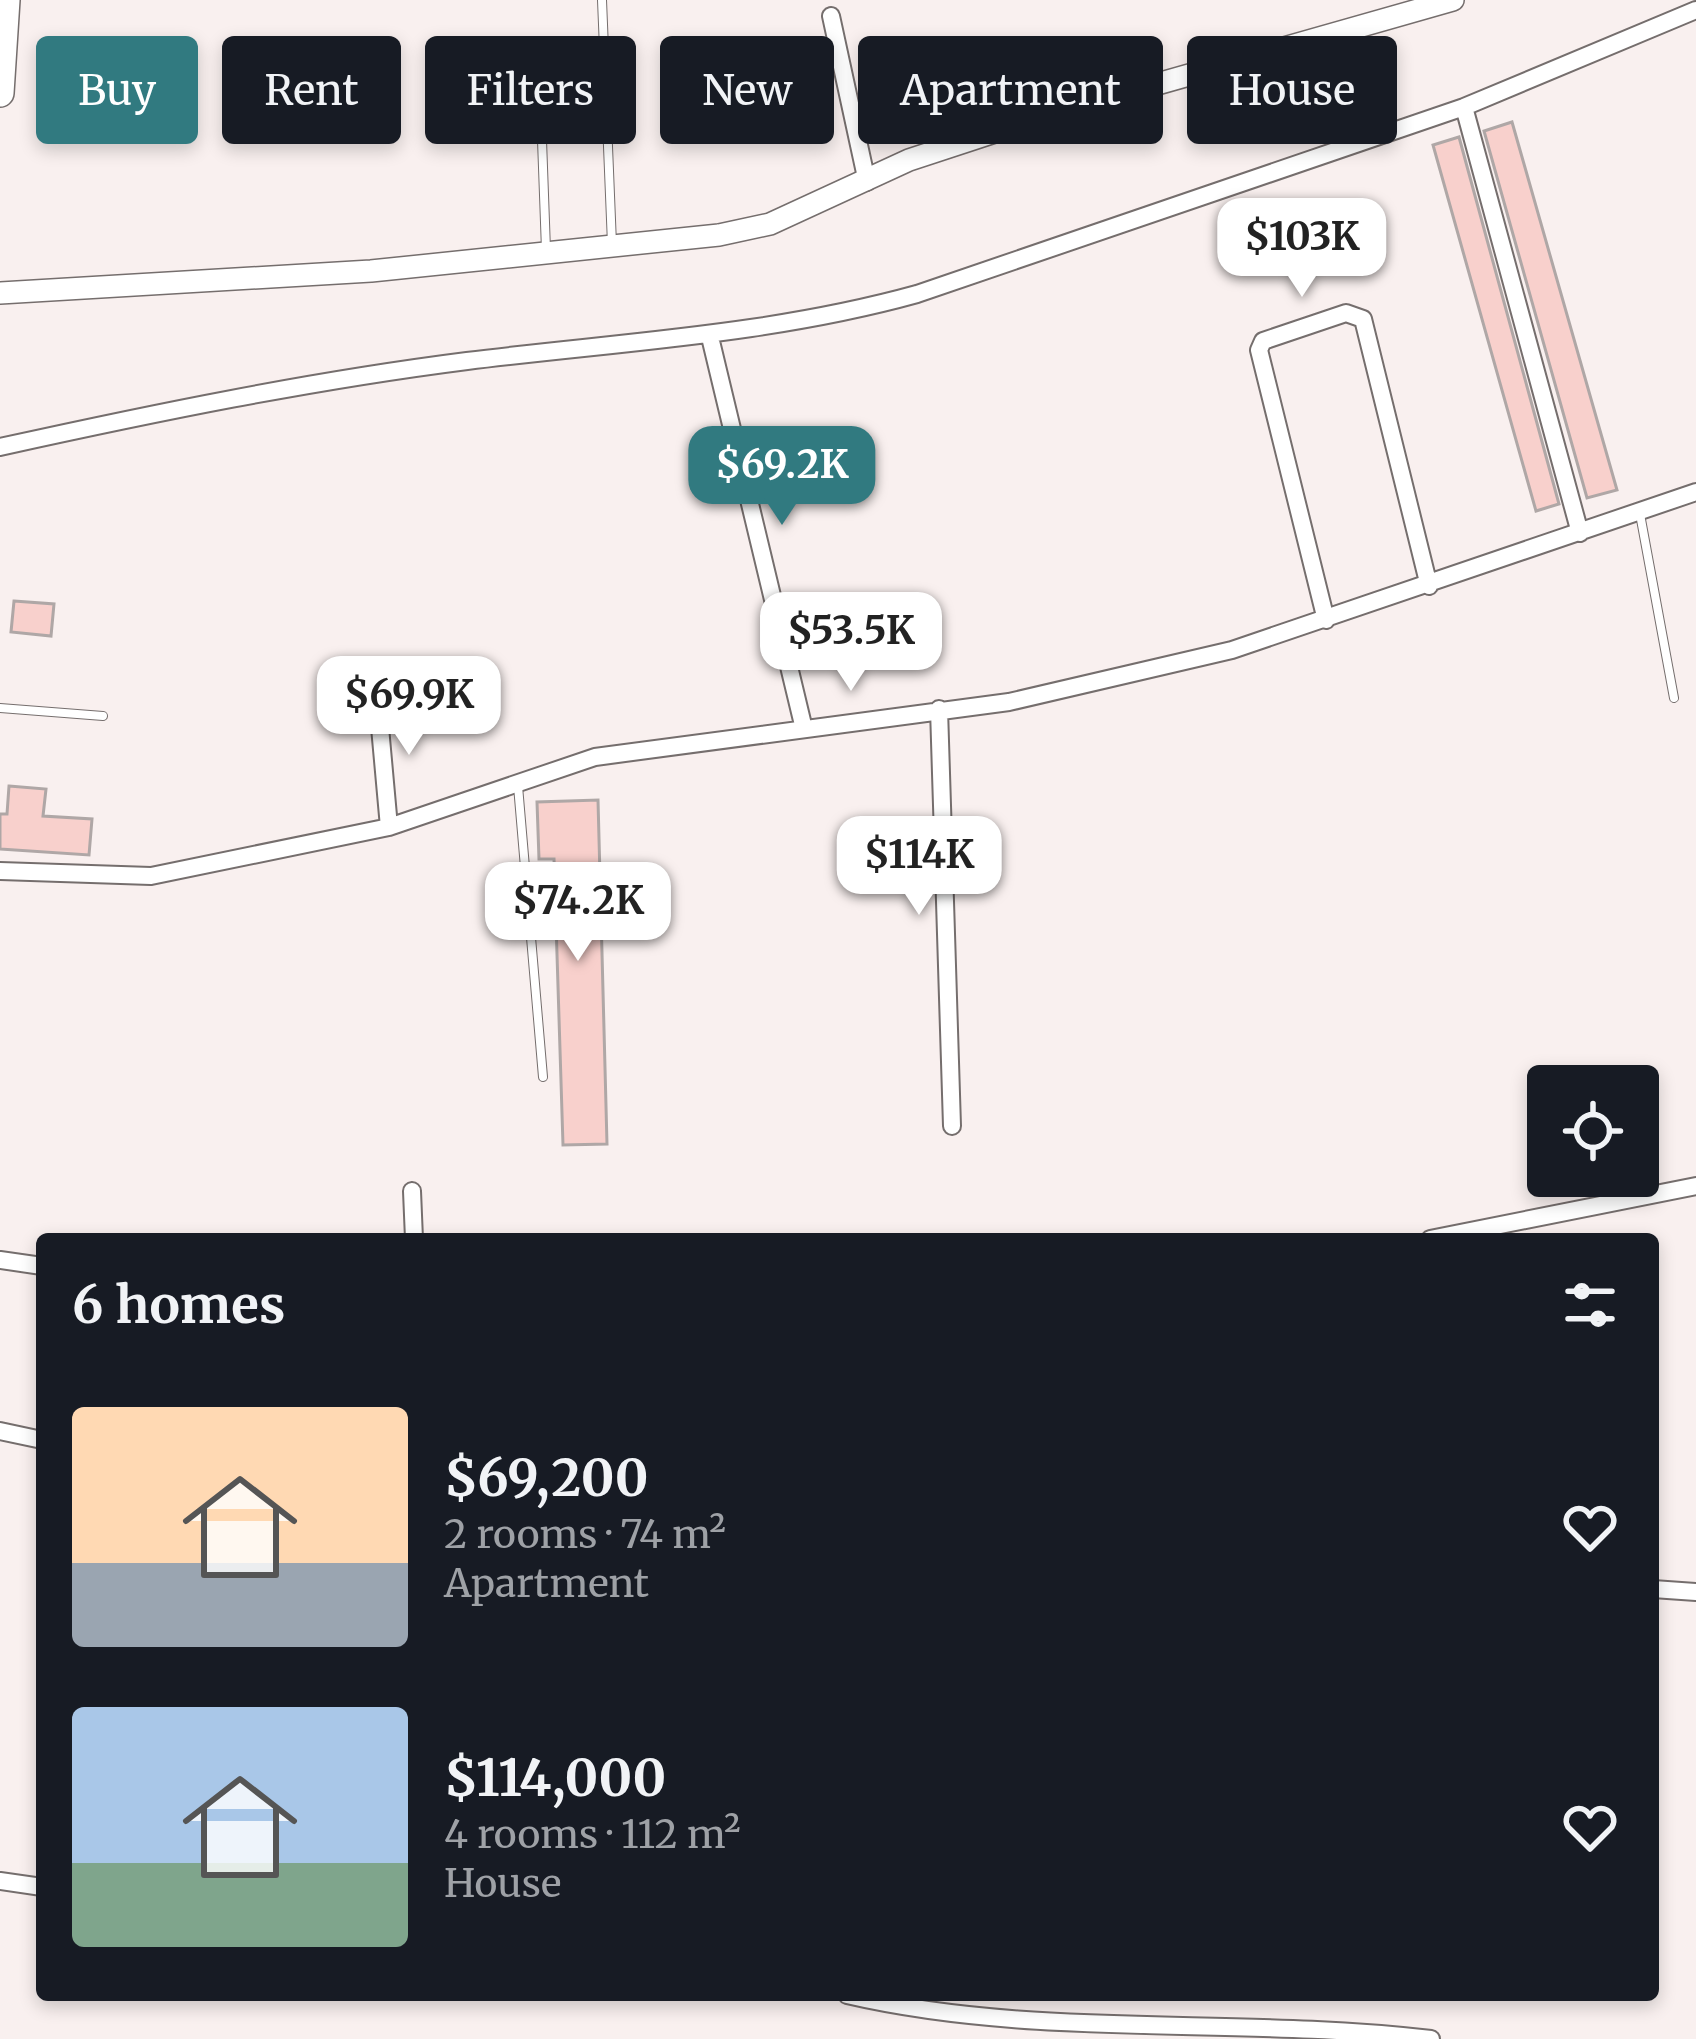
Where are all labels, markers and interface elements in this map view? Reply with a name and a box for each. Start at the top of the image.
chip: Buy [36,36,198,144]
chip: Rent [222,36,401,144]
chip: Filters [425,36,636,144]
chip: New [660,36,834,144]
chip: Apartment [858,36,1163,144]
chip: House [1187,36,1397,144]
pin: $103K [1218,198,1386,300]
text: $103K [1244,212,1360,261]
pin: $69.2K [684,426,880,528]
text: $69.2K [715,440,849,489]
pin: $53.5K [753,592,949,694]
text: $53.5K [787,606,915,655]
pin: $69.9K [311,656,507,758]
text: $69.9K [344,670,474,719]
pin: $114K [835,816,1003,918]
text: $114K [864,830,974,879]
pin: $74.2K [480,862,676,964]
text: $74.2K [512,876,644,925]
map controls [1527,1065,1659,1197]
button: locate [1527,1065,1659,1197]
icon: filters [1557,1272,1623,1338]
text: 6 homes [72,1273,285,1337]
text: $69,200 [444,1446,648,1510]
icon: home [168,1455,312,1599]
icon: heart [1557,1494,1623,1560]
text: 2 rooms · 74 m² [444,1510,726,1559]
text: Apartment [444,1559,649,1608]
text: $114,000 [444,1746,666,1810]
icon: home [168,1755,312,1899]
icon: heart [1557,1794,1623,1860]
text: 4 rooms · 112 m² [444,1810,741,1859]
text: House [444,1859,561,1908]

